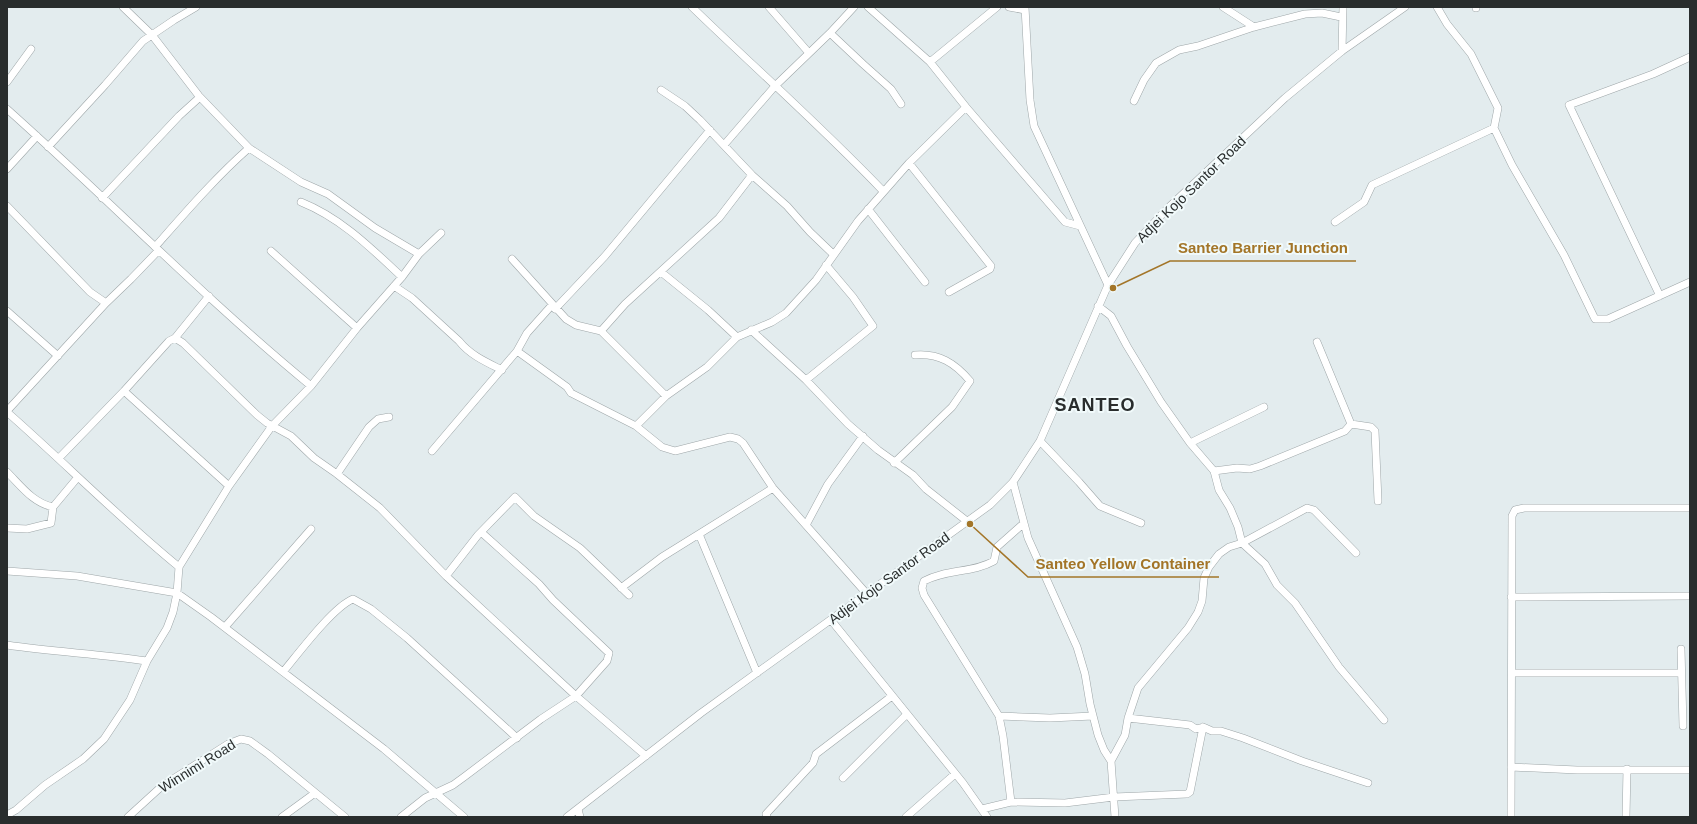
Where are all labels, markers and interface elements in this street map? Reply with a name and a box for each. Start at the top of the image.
street label: Adjei Kojo Santor Road [1133,133,1249,245]
callout: Santeo Barrier Junction [1170,234,1356,261]
text: Santeo Barrier Junction [1178,239,1348,256]
district label: SANTEO [1054,395,1136,415]
street label: Adjei Kojo Santor Road [825,529,953,627]
callout: Santeo Yellow Container [1028,550,1219,577]
text: Santeo Yellow Container [1036,555,1211,572]
street label: Winnimi Road [156,736,238,796]

